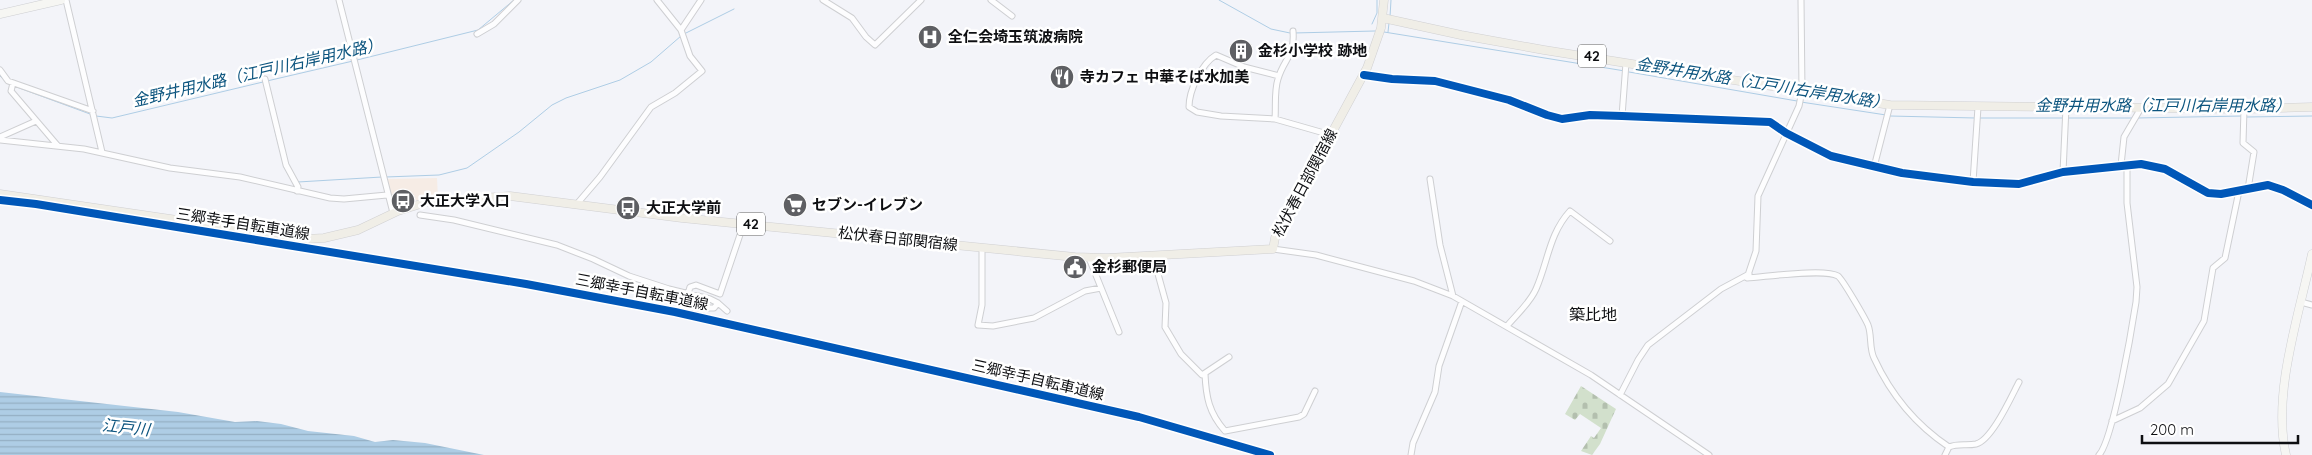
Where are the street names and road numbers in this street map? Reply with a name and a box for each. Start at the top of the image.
road number: 42 [1578,44,1606,68]
street label: 松伏春日部関宿線 [1268,125,1341,240]
street label: 三郷幸手自転車道線 [175,204,311,243]
road number: 42 [737,212,765,235]
street label: 松伏春日部関宿線 [837,223,959,254]
street label: 三郷幸手自転車道線 [574,269,710,314]
street label: 三郷幸手自転車道線 [970,355,1106,404]

